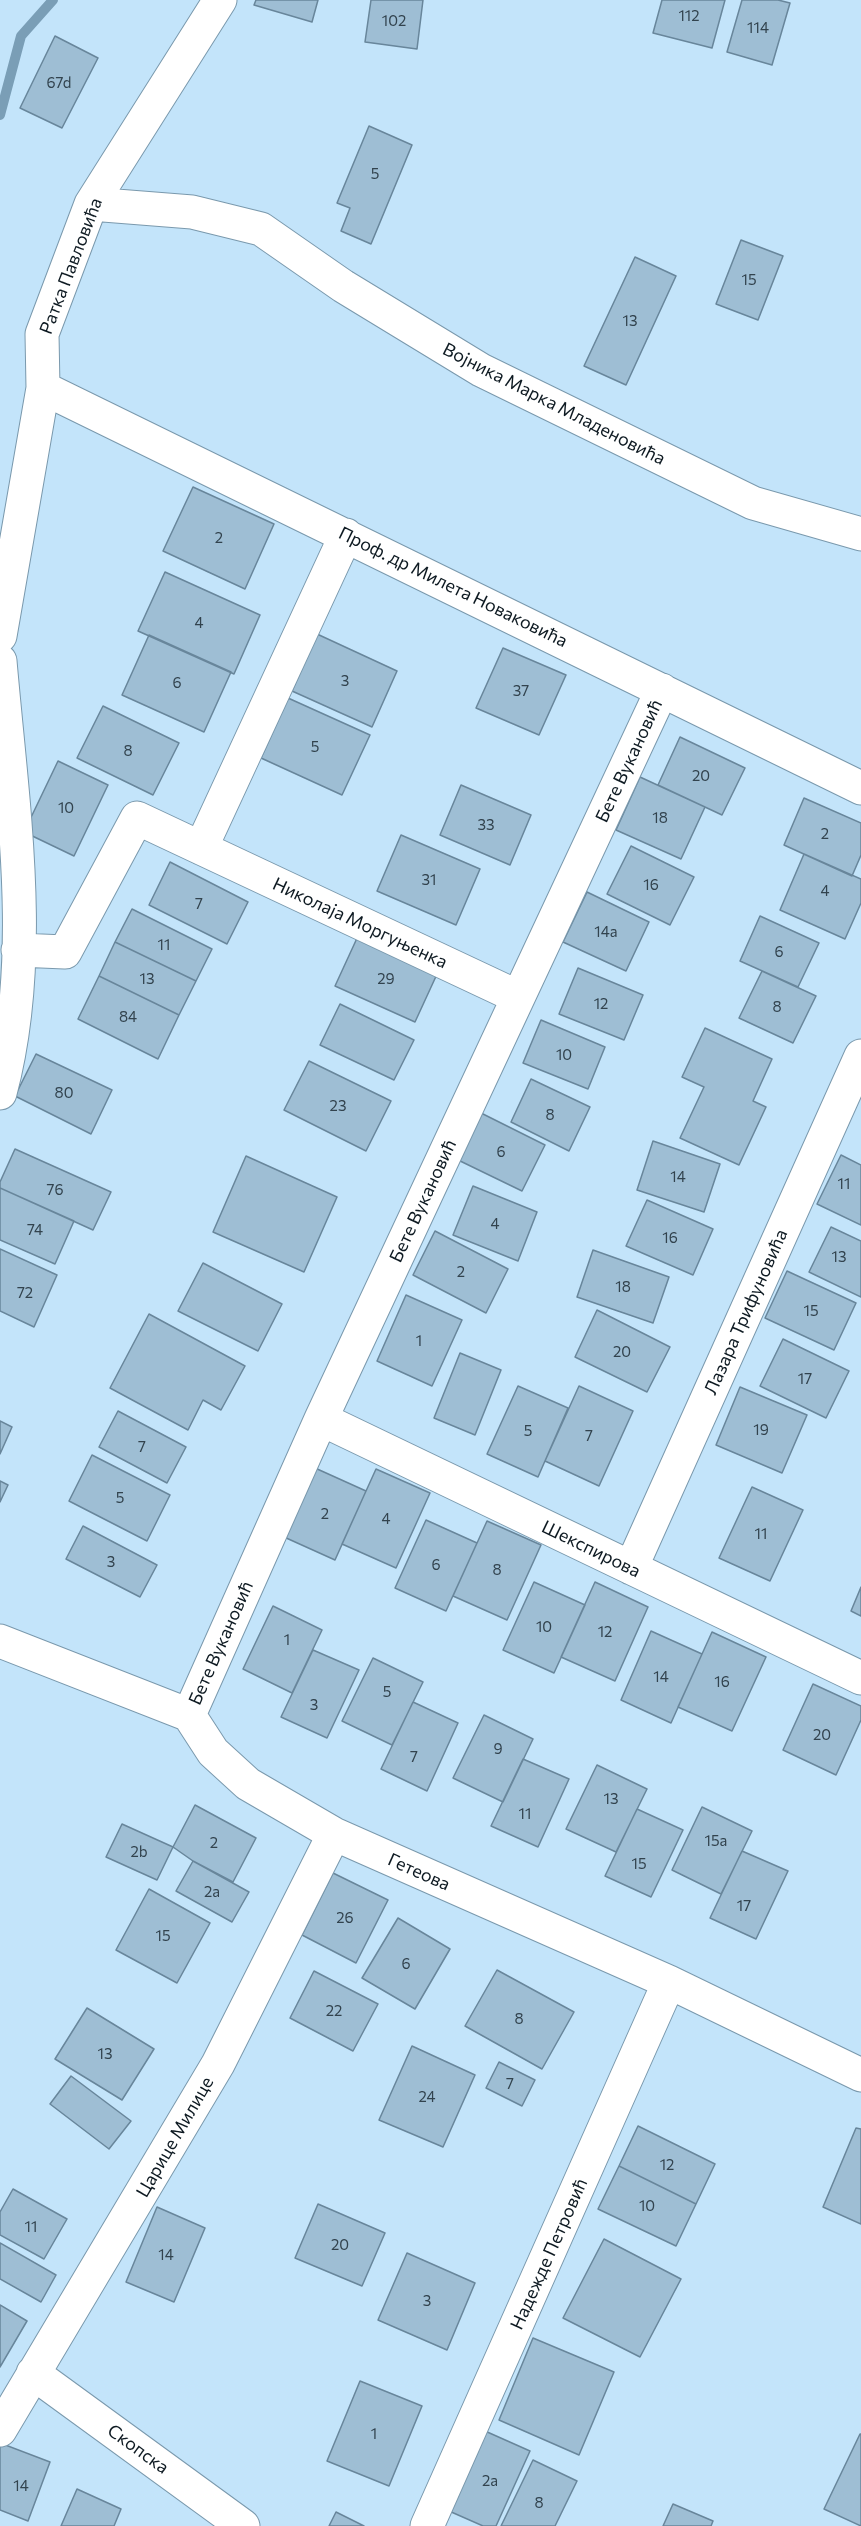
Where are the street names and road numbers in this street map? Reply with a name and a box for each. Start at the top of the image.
street label: Ратка Павловића [35,195,107,337]
street label: Војника Марка Младеновића [439,338,669,470]
street label: Проф. др Милета Новаковића [335,522,571,652]
street label: Бете Вукановић [591,696,667,826]
street label: Николаја Моргуњенка [269,873,451,973]
street label: Бете Вукановић [385,1136,461,1266]
street label: Лазара Трифуновића [700,1226,792,1398]
street label: Шекспирова [538,1516,644,1582]
street label: Бете Вукановић [184,1578,258,1708]
street label: Гетеова [385,1849,453,1895]
street label: Царице Милице [132,2073,218,2201]
street label: Надежде Петровић [506,2175,592,2333]
street label: Скопска [103,2420,173,2478]

